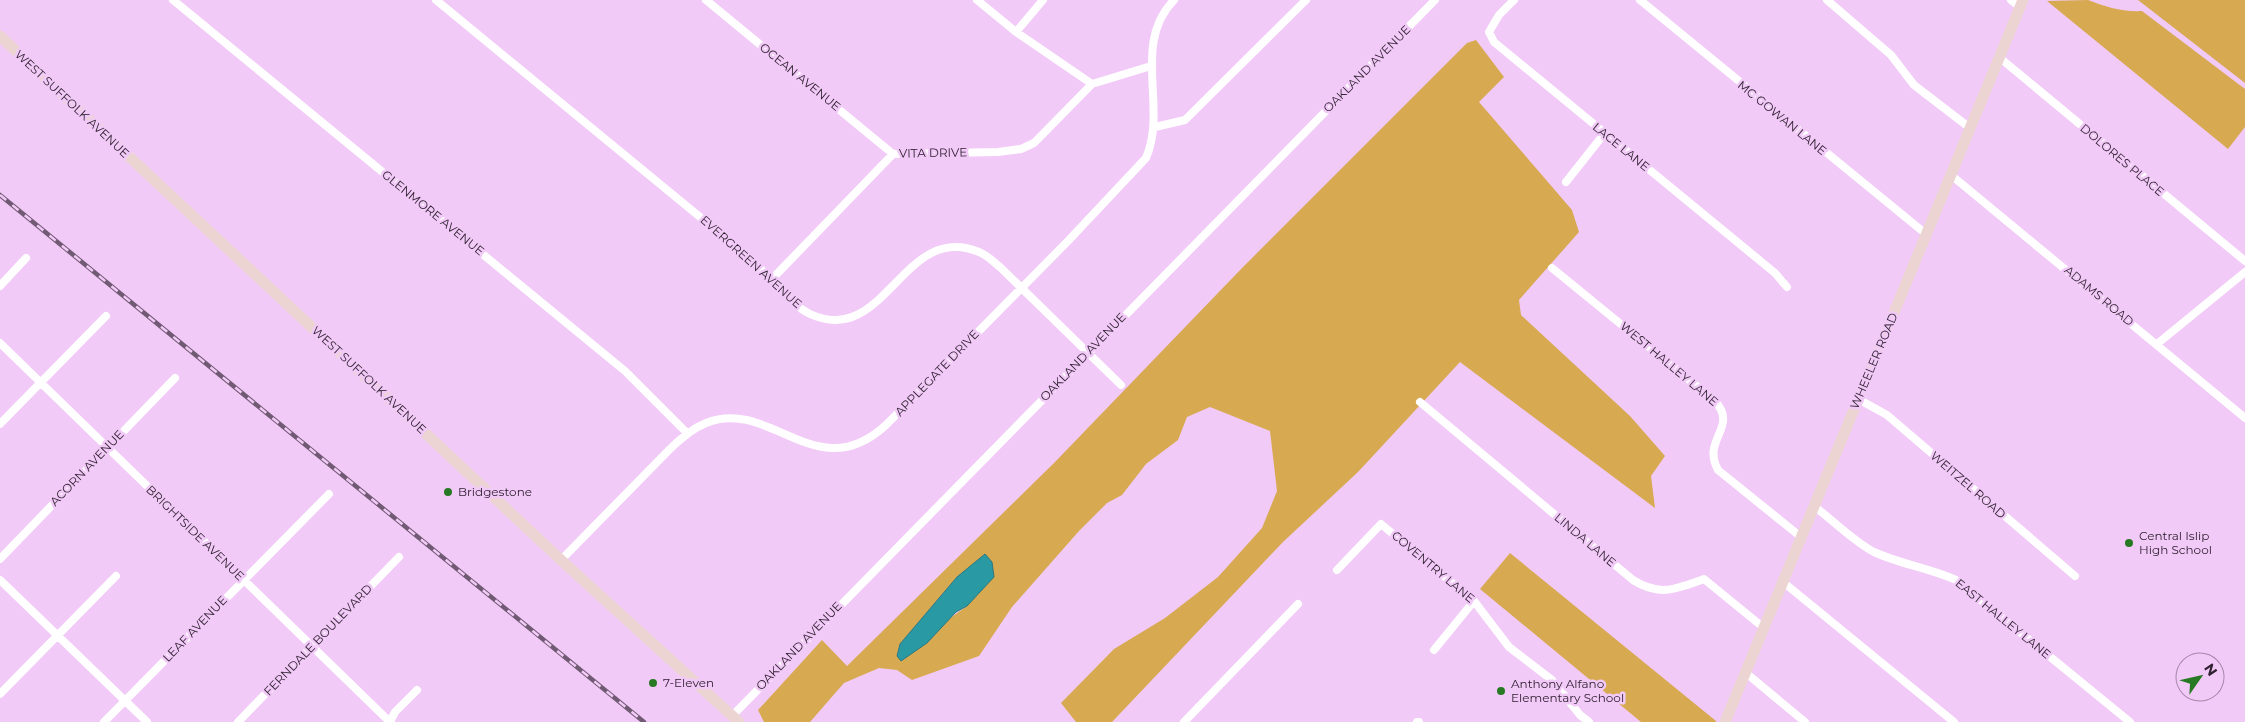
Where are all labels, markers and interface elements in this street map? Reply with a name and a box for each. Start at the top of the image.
street label: OAKLAND AVENUE [1320,22,1413,115]
street label: OCEAN AVENUE [757,39,844,114]
street label: WEST SUFFOLK AVENUE [12,47,133,161]
street label: MC GOWAN LANE [1735,77,1830,158]
street label: LACE LANE [1590,119,1653,174]
street label: DOLORES PLACE [2077,120,2167,199]
street label: VITA DRIVE [899,144,967,161]
street label: GLENMORE AVENUE [379,167,487,258]
street label: EVERGREEN AVENUE [697,212,805,311]
street label: ADAMS ROAD [2062,262,2137,329]
street label: OAKLAND AVENUE [1037,309,1129,404]
street label: WHEELER ROAD [1847,310,1901,411]
street label: WEST HALLEY LANE [1617,318,1721,409]
street label: WEST SUFFOLK AVENUE [309,323,430,437]
street label: APPLEGATE DRIVE [891,326,982,419]
street label: ACORN AVENUE [47,427,127,509]
street label: WEITZEL ROAD [1928,448,2009,521]
street label: BRIGHTSIDE AVENUE [143,482,248,584]
place label: Bridgestone [458,484,532,499]
marker: Bridgestone [442,486,454,498]
street label: LINDA LANE [1552,510,1619,570]
street label: COVENTRY LANE [1389,528,1478,606]
place label: Central Islip High School [2139,528,2212,557]
marker: Central Islip High School [2123,537,2135,549]
street label: EAST HALLEY LANE [1953,575,2054,662]
street label: FERNDALE BOULEVARD [260,581,375,699]
street label: LEAF AVENUE [159,592,230,665]
street label: OAKLAND AVENUE [753,598,845,693]
north arrow [2175,652,2225,702]
text: N [2200,660,2221,679]
place label: 7-Eleven [663,675,714,690]
place label: Anthony Alfano Elementary School [1511,676,1624,705]
marker: 7-Eleven [647,677,659,689]
marker: Anthony Alfano Elementary School [1495,685,1507,697]

